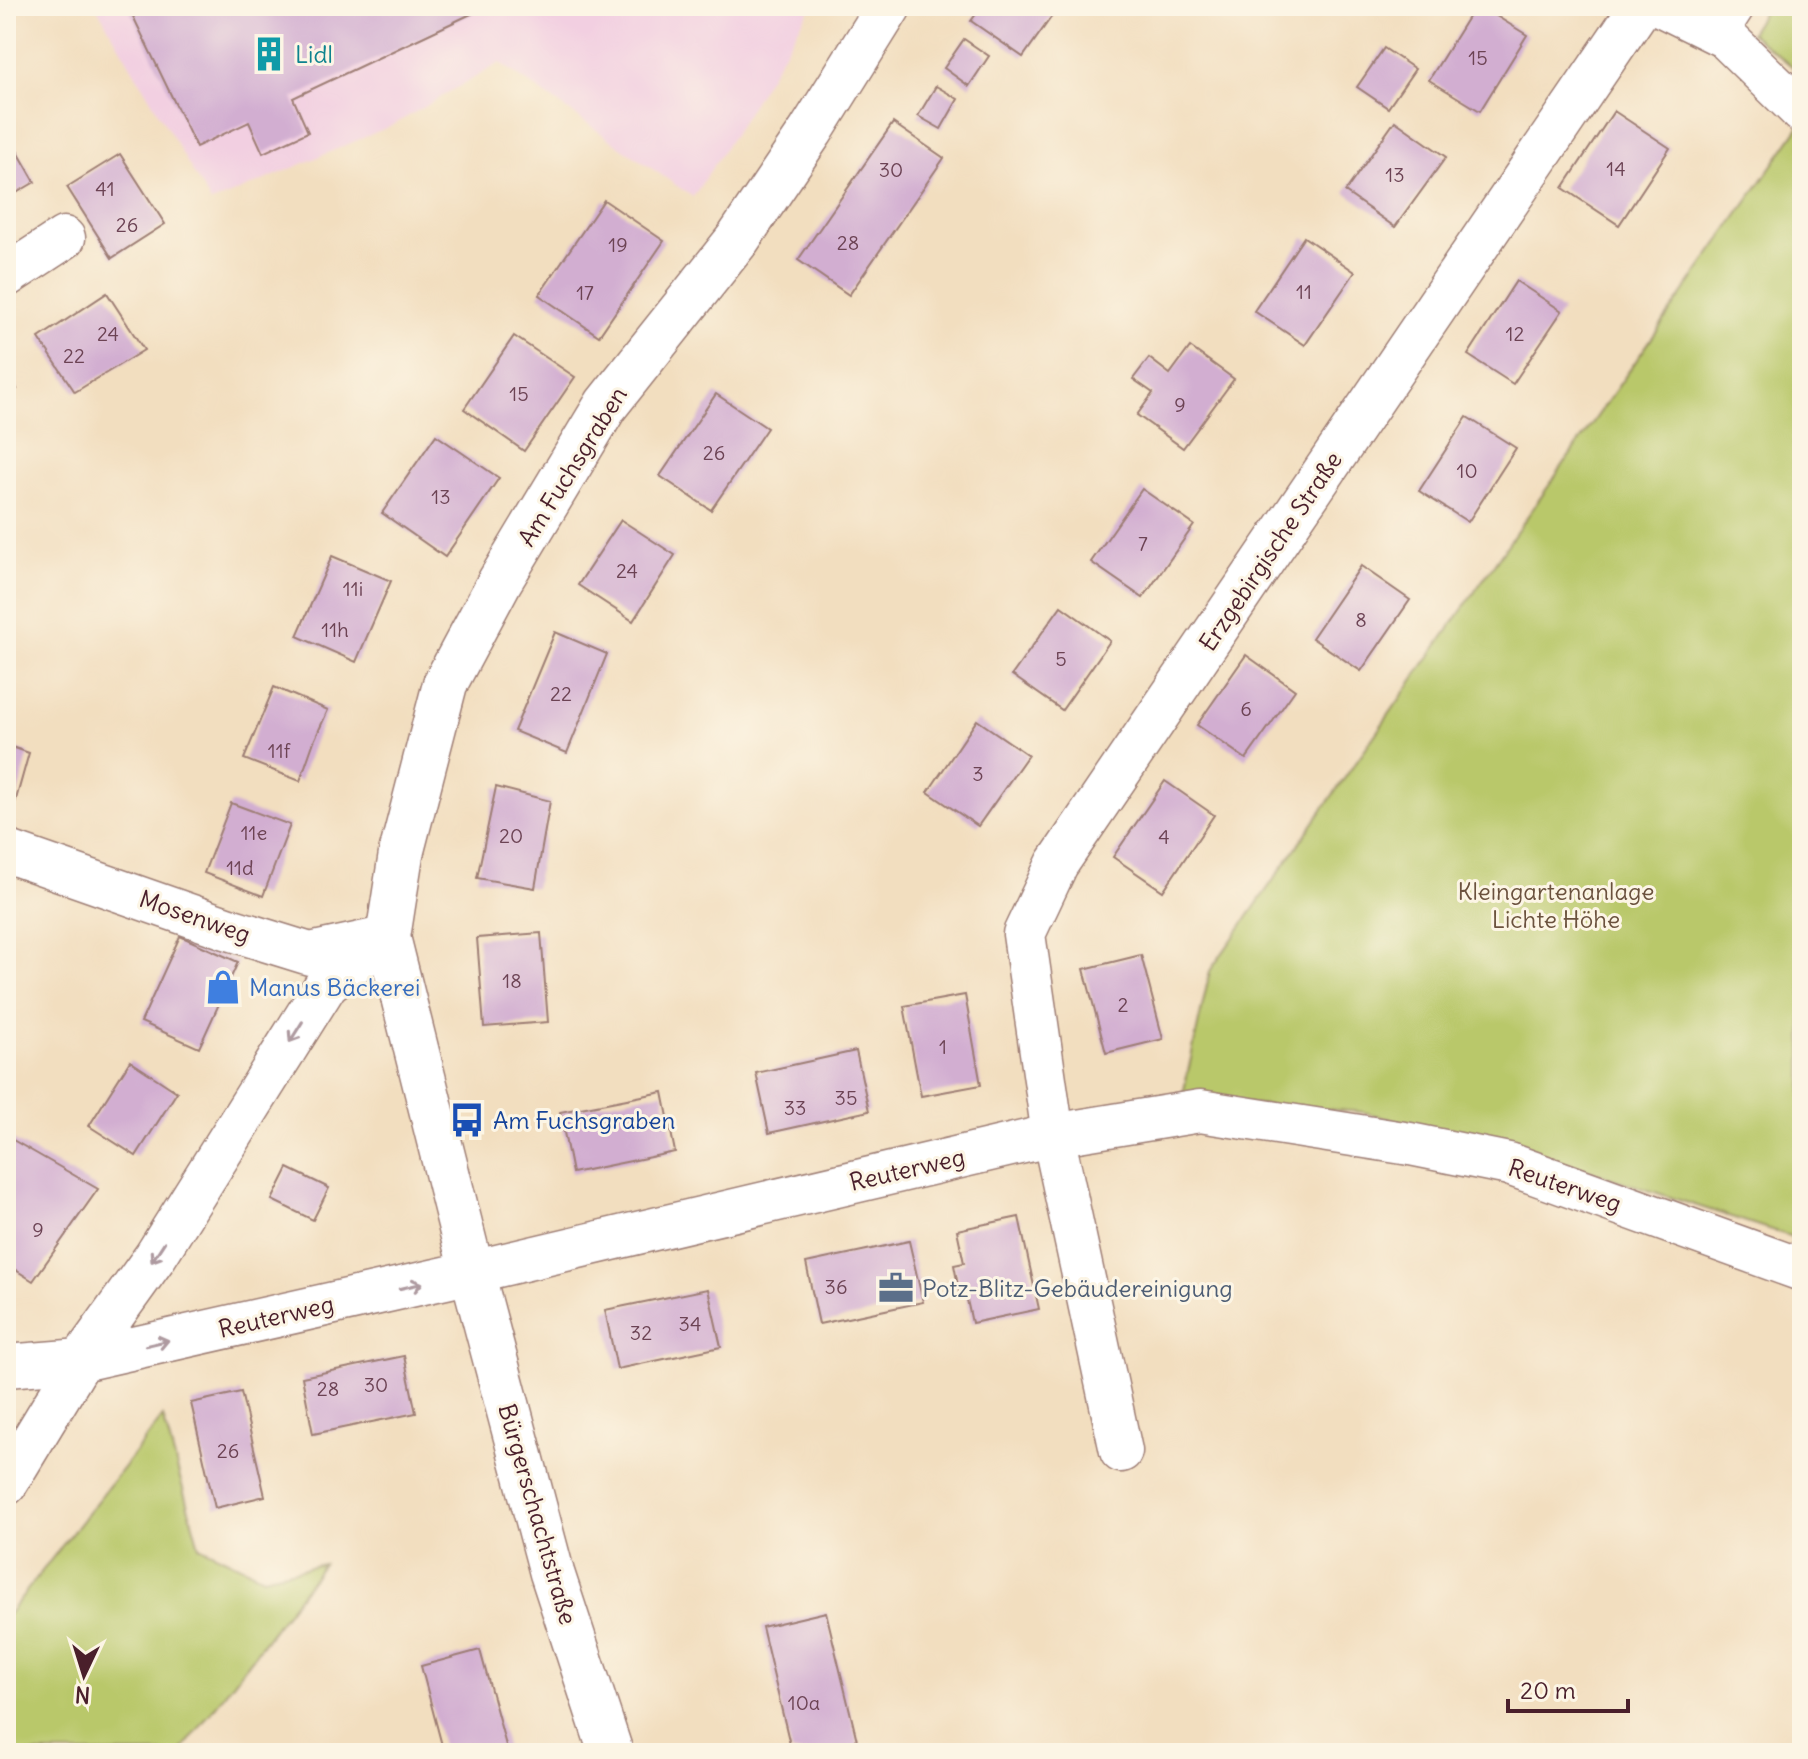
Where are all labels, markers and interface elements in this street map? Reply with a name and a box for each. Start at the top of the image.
building icon: Lidl [250,35,288,73]
place label: Lidl [295,39,333,69]
house number: 15 [1468,45,1488,70]
house number: 14 [1606,156,1626,181]
house number: 30 [879,157,903,182]
house number: 13 [1385,162,1405,187]
house number: 41 [95,176,115,201]
house number: 26 [116,212,138,237]
house number: 28 [837,230,859,255]
house number: 19 [608,232,628,257]
house number: 11 [1296,279,1312,304]
house number: 17 [576,280,594,305]
house number: 24 [97,321,119,346]
house number: 12 [1506,321,1524,346]
house number: 22 [63,343,85,368]
house number: 15 [509,381,529,406]
street label: Am Fuchsgraben [511,381,633,551]
house number: 9 [1174,392,1186,417]
house number: 26 [703,440,725,465]
street label: Erzgebirgische Straße [1192,446,1348,656]
house number: 10 [1456,458,1478,483]
house number: 13 [431,484,451,509]
house number: 7 [1138,531,1148,556]
house number: 24 [616,558,638,583]
house number: 11i [343,576,363,601]
house number: 8 [1355,607,1367,632]
house number: 11h [321,617,349,642]
house number: 5 [1055,646,1067,671]
house number: 22 [550,681,572,706]
house number: 6 [1240,696,1252,721]
house number: 11f [268,738,291,763]
house number: 3 [972,761,984,786]
house number: 11e [241,820,267,845]
house number: 20 [499,823,523,848]
house number: 4 [1158,824,1170,849]
house number: 11d [226,855,254,880]
park label: Kleingartenanlage Lichte Höhe [1458,876,1654,934]
street label: Mosenweg [135,883,255,949]
shop icon: Manus Bäckerei [204,968,242,1006]
house number: 18 [502,968,522,993]
place label: Manus Bäckerei [249,972,420,1002]
house number: 2 [1118,992,1129,1017]
one-way arrow [288,1020,305,1042]
house number: 1 [939,1034,947,1059]
house number: 35 [835,1085,857,1110]
house number: 33 [784,1095,806,1120]
bus stop icon: Am Fuchsgraben [448,1101,486,1139]
place label: Am Fuchsgraben [493,1105,676,1135]
street label: Reuterweg [846,1141,968,1197]
street label: Reuterweg [1505,1152,1625,1218]
house number: 9 [32,1217,44,1242]
one-way arrow [150,1240,166,1263]
office icon: Potz-Blitz-Gebäudereinigung [877,1269,915,1307]
place label: Potz-Blitz-Gebäudereinigung [922,1273,1233,1303]
house number: 36 [825,1274,847,1299]
one-way arrow [397,1278,423,1293]
street label: Reuterweg [215,1288,337,1344]
house number: 34 [679,1311,701,1336]
house number: 32 [630,1320,652,1345]
one-way arrow [144,1335,169,1350]
house number: 30 [364,1372,388,1397]
house number: 28 [317,1376,339,1401]
street label: Bürgerschachtstraße [492,1400,584,1628]
house number: 26 [217,1438,239,1463]
north arrow [44,1635,124,1715]
scale bar [1508,1663,1628,1713]
text: 20 m [1520,1675,1576,1705]
text: N [74,1680,91,1709]
house number: 10a [788,1690,820,1715]

